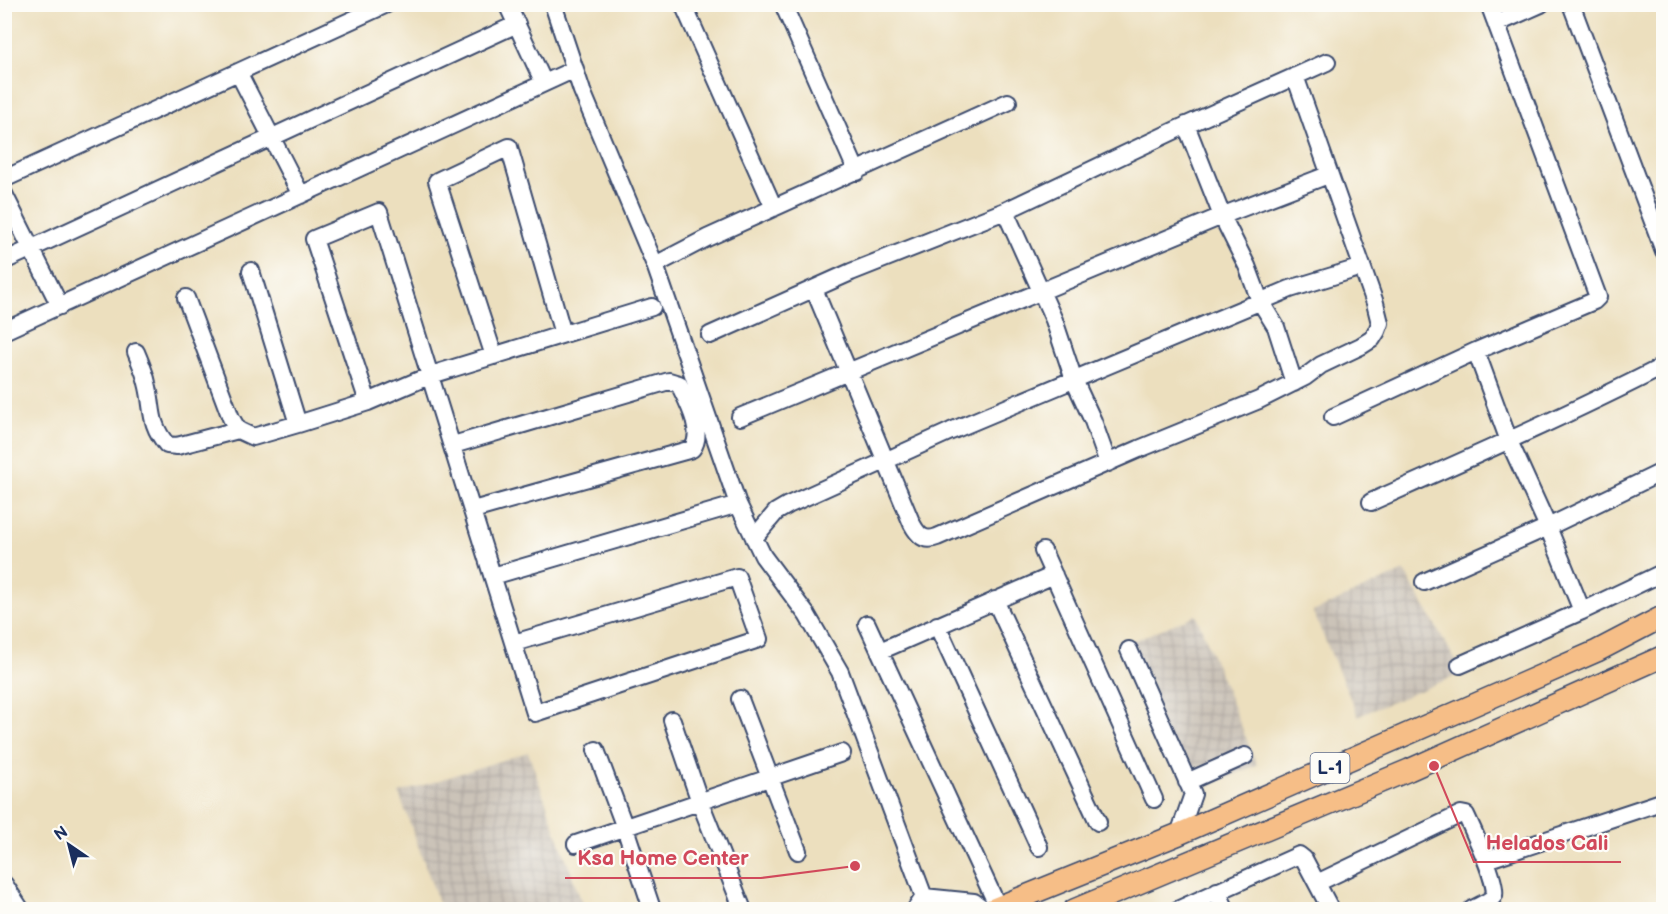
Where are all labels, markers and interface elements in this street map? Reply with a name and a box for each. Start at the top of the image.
road number: L-1 [1310,753,1350,783]
north arrow [39,815,99,875]
text: N [51,823,72,845]
callout: Helados Cali [1474,823,1621,862]
text: Helados Cali [1486,831,1608,856]
callout: Ksa Home Center [565,839,761,878]
text: Ksa Home Center [577,846,749,871]

